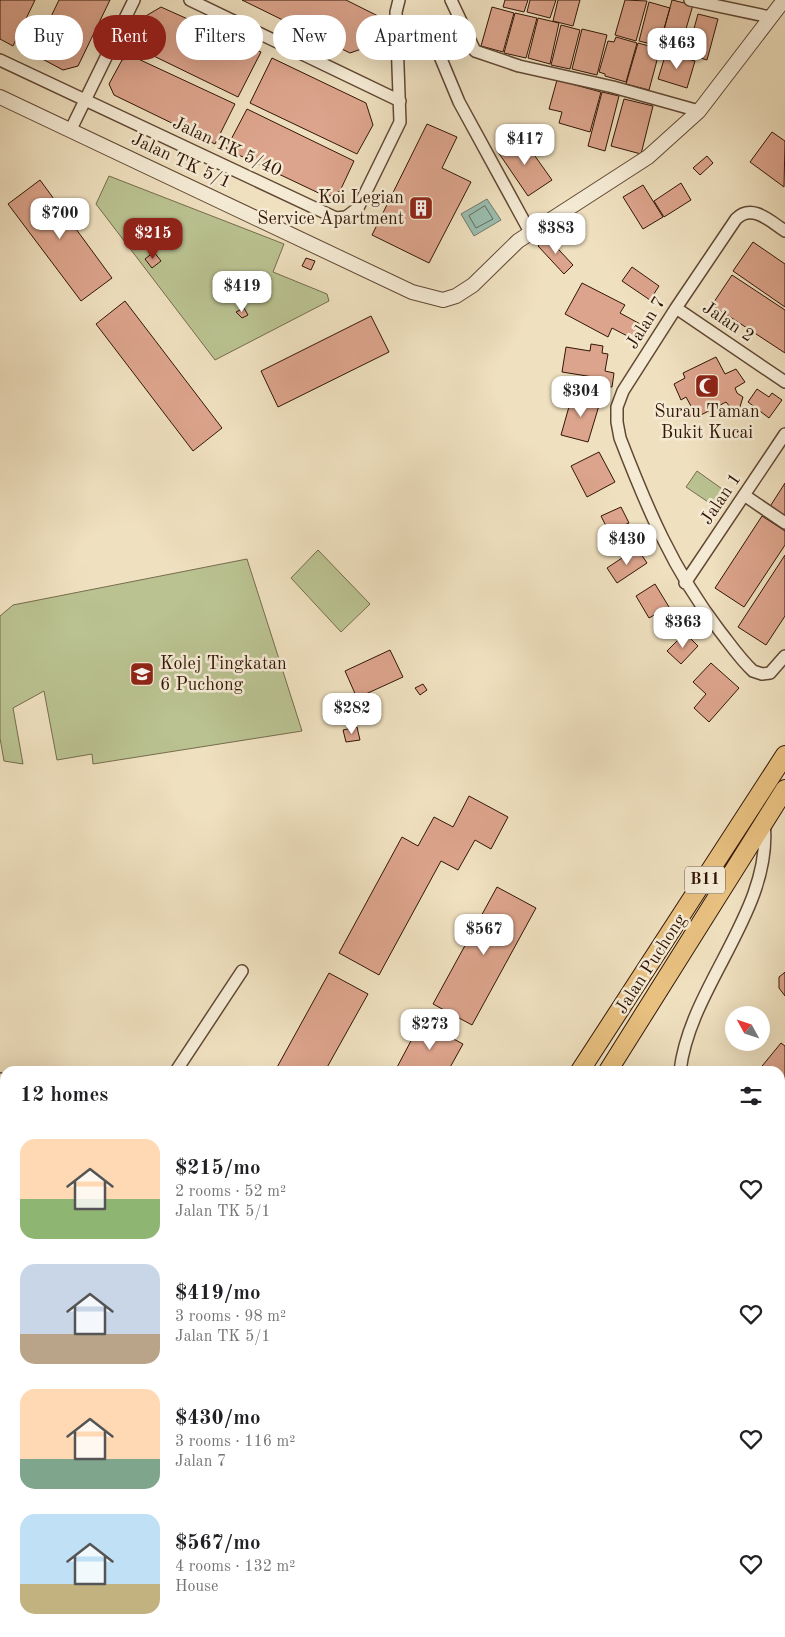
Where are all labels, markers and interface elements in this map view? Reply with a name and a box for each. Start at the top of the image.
chip: Buy [15,15,83,60]
chip: Rent [93,15,166,60]
chip: Filters [176,15,263,60]
chip: New [273,15,346,60]
chip: Apartment [356,15,476,60]
pin: $463 [647,28,707,70]
text: $463 [658,36,696,52]
street label: Jalan TK 5/40 [170,114,284,180]
pin: $417 [495,124,555,166]
street label: Jalan TK 5/1 [128,130,234,192]
text: $417 [506,132,544,148]
place label: Koi Legian Service Apartment [257,189,404,228]
building icon: Koi Legian Service Apartment [408,195,434,221]
pin: $700 [30,198,90,240]
text: $700 [41,206,79,222]
pin: $383 [526,212,586,255]
pin: $215 [123,218,183,260]
text: $383 [537,221,575,237]
text: $215 [134,226,172,242]
pin: $419 [212,270,272,313]
text: $419 [223,279,261,295]
street label: Jalan 7 [623,294,669,352]
street label: Jalan 2 [699,298,757,346]
mosque icon: Surau Taman Bukit Kucai [694,373,720,399]
pin: $304 [551,376,611,418]
text: $304 [562,384,600,400]
place label: Surau Taman Bukit Kucai [654,403,760,442]
street label: Jalan 1 [697,470,745,528]
pin: $430 [597,524,657,566]
text: $430 [608,532,646,548]
pin: $363 [653,606,713,649]
text: $363 [664,615,702,631]
place label: Kolej Tingkatan 6 Puchong [160,655,287,694]
school or university icon: Kolej Tingkatan 6 Puchong [129,661,155,687]
pin: $282 [322,692,382,735]
text: $282 [333,701,371,717]
road number: B11 [685,866,725,894]
street label: Jalan Puchong [612,911,690,1017]
pin: $567 [454,914,514,956]
text: $567 [465,922,503,938]
north arrow [725,1006,770,1051]
map controls [725,1006,770,1051]
pin: $273 [400,1008,460,1051]
text: $273 [411,1017,449,1033]
icon: filters [737,1082,765,1110]
text: 12 homes [20,1085,108,1106]
text: $215/mo [175,1158,261,1179]
icon: home [60,1159,120,1219]
icon: heart [737,1175,765,1203]
text: 2 rooms · 52 m² [175,1184,286,1200]
text: Jalan TK 5/1 [175,1204,271,1220]
text: $419/mo [175,1283,261,1304]
icon: home [60,1284,120,1344]
icon: heart [737,1300,765,1328]
text: 3 rooms · 98 m² [175,1309,286,1325]
text: Jalan TK 5/1 [175,1329,271,1345]
text: $430/mo [175,1408,261,1429]
icon: home [60,1409,120,1469]
icon: heart [737,1425,765,1453]
text: 3 rooms · 116 m² [175,1434,295,1450]
text: Jalan 7 [175,1454,226,1470]
text: $567/mo [175,1533,261,1554]
icon: home [60,1534,120,1594]
icon: heart [737,1550,765,1578]
text: 4 rooms · 132 m² [175,1559,295,1575]
text: House [175,1579,218,1595]

